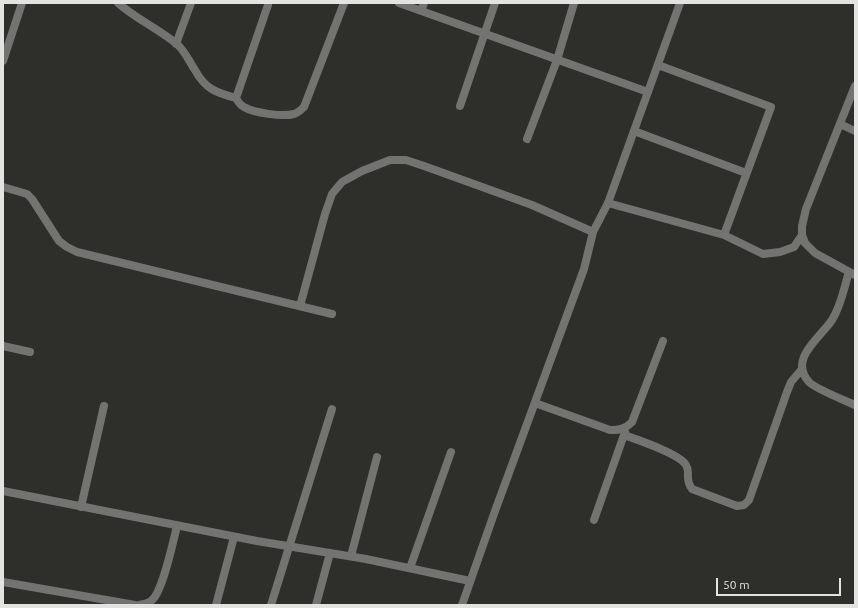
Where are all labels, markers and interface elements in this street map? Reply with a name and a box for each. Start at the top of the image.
scale bar [718,570,843,596]
text: 50 m [723,578,750,591]

